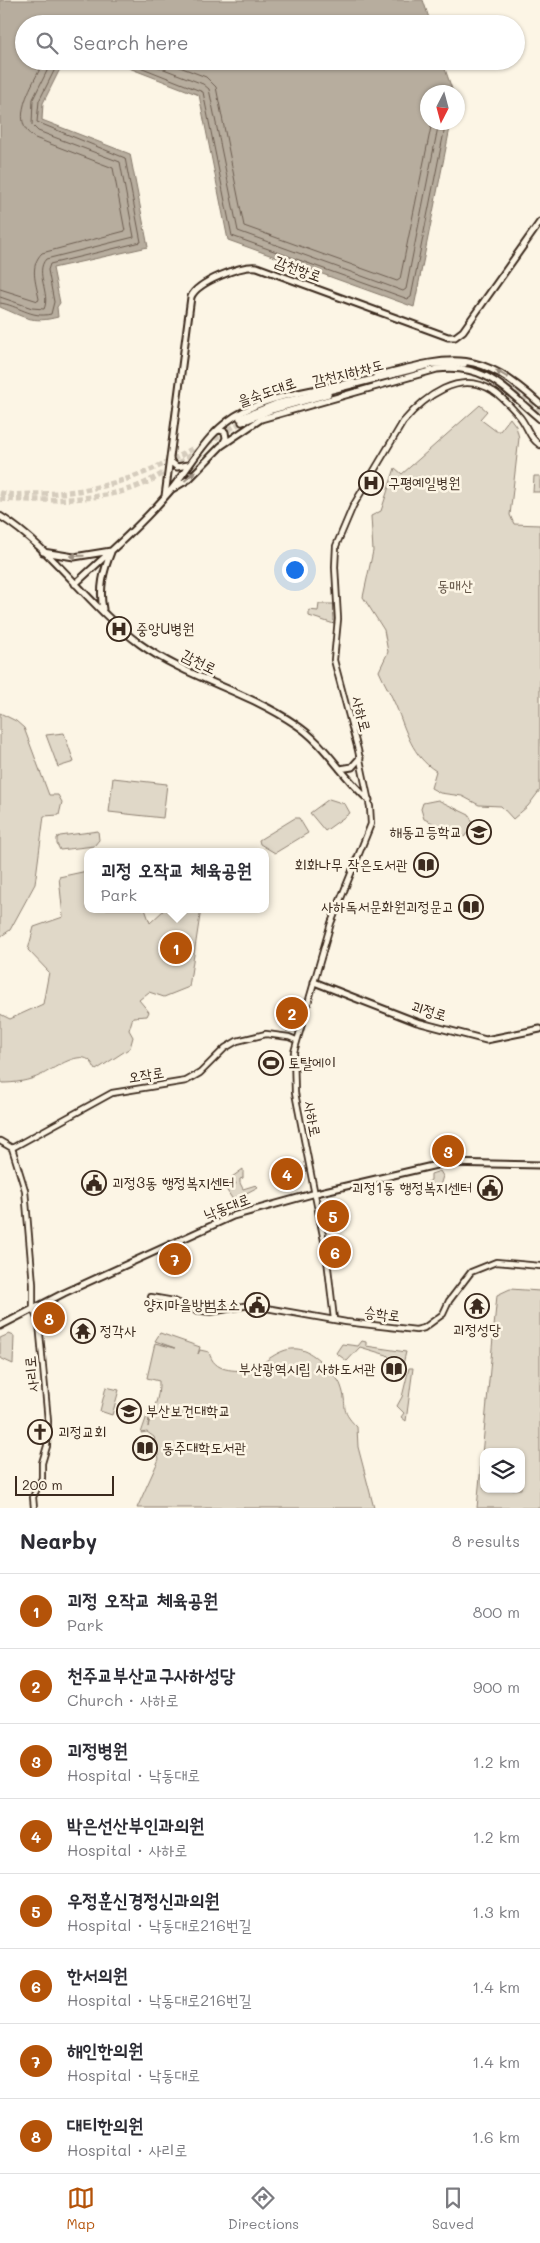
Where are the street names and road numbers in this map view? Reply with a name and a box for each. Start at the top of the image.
street label: 감천항로 [272,250,324,286]
street label: 감천지하차도 [310,354,385,390]
street label: 을숙도대로 [235,372,298,410]
street label: 감천로 [179,644,220,678]
street label: 사하로 [348,694,376,734]
street label: 괴정로 [409,995,450,1025]
street label: 오작로 [126,1061,165,1087]
street label: 사하로 [300,1099,326,1138]
street label: 낙동대로 [201,1188,253,1224]
street label: 승학로 [363,1301,401,1325]
street label: 사리로 [19,1355,43,1393]

